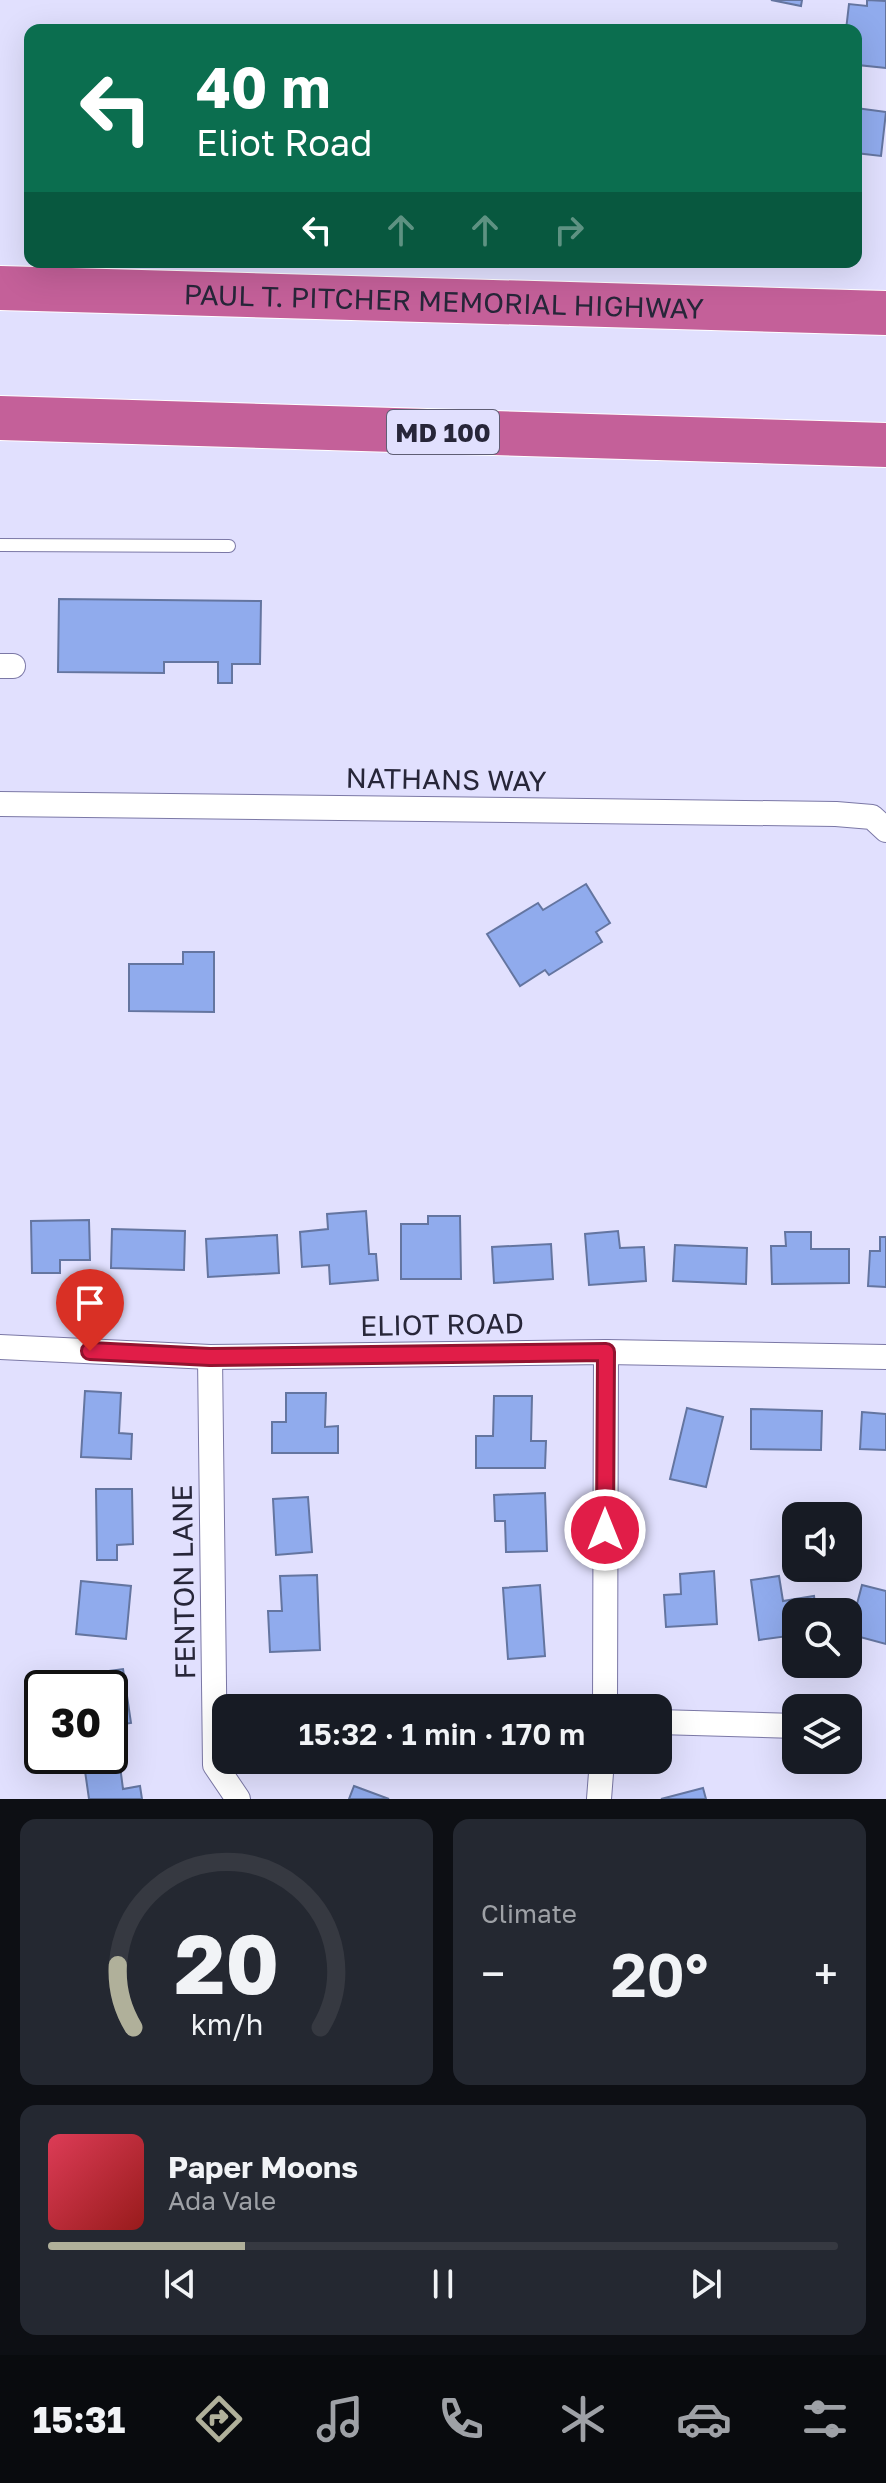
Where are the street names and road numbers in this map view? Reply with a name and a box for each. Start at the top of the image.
street label: PAUL T. PITCHER MEMORIAL HIGHWAY [183,277,704,324]
road number: MD 100 [387,410,499,454]
street label: NATHANS WAY [345,761,547,797]
street label: ELIOT ROAD [360,1306,524,1342]
street label: FENTON LANE [165,1484,201,1680]

